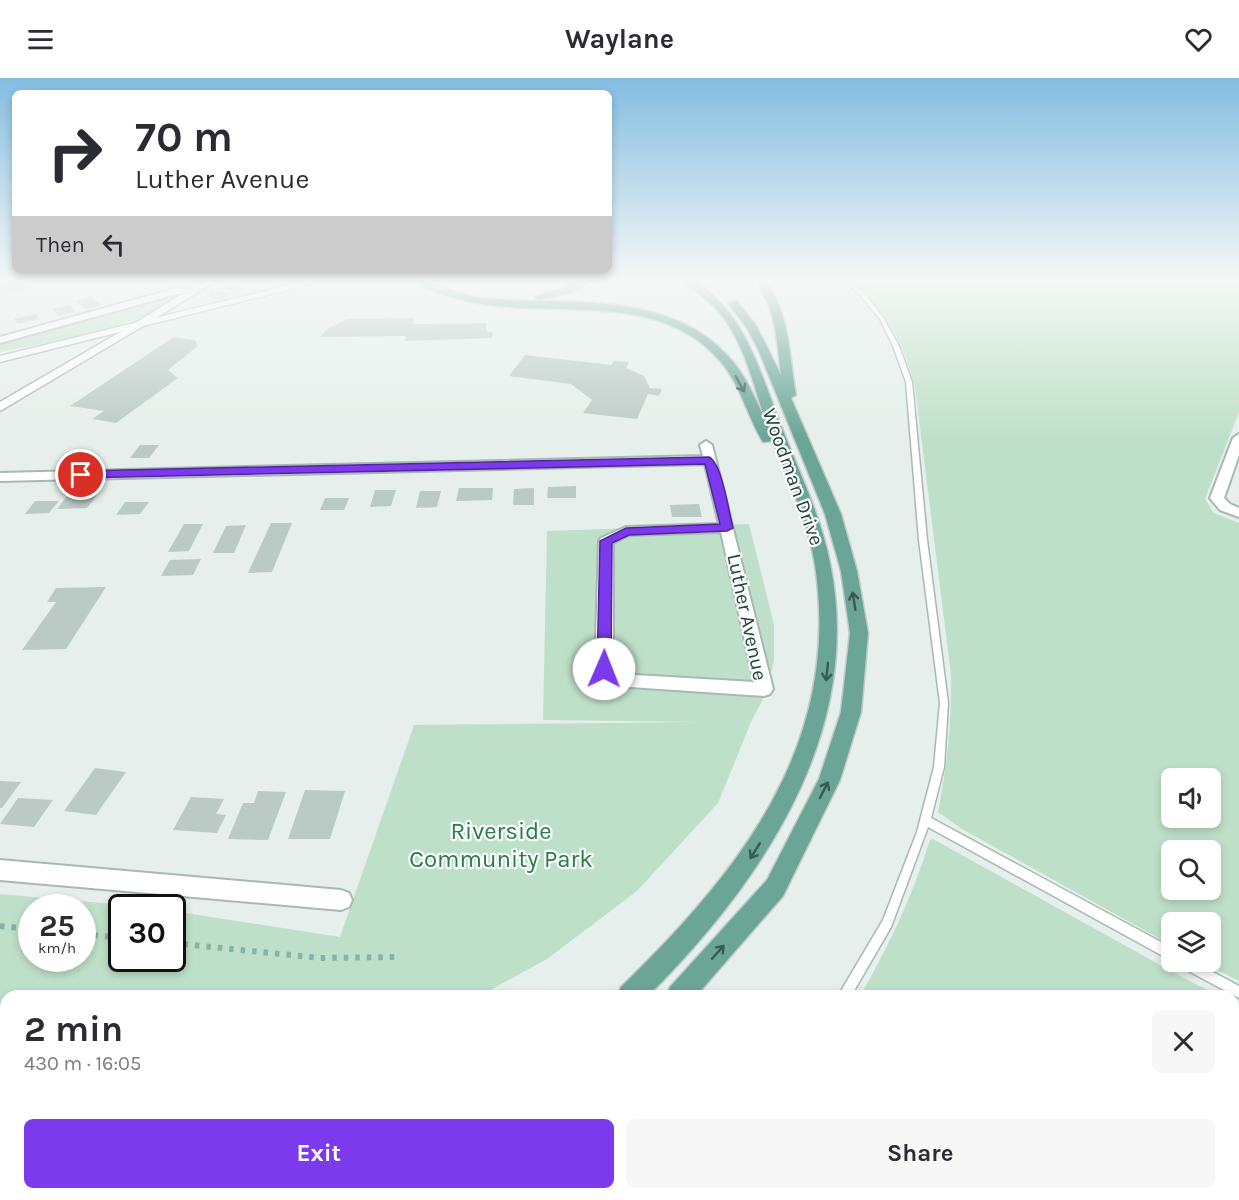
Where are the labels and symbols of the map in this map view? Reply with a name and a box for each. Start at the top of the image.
one-way arrow [735,375,747,392]
street label: Woodman Drive [758,405,828,549]
pin [55,449,106,500]
street label: Luther Avenue [722,551,772,683]
one-way arrow [848,592,859,611]
position arrow [572,637,636,701]
one-way arrow [821,662,832,681]
one-way arrow [818,782,830,800]
park label: Riverside Community Park [409,817,593,873]
one-way arrow [748,842,760,859]
speed limit sign: 30 [108,894,186,972]
one-way arrow [711,945,725,960]

